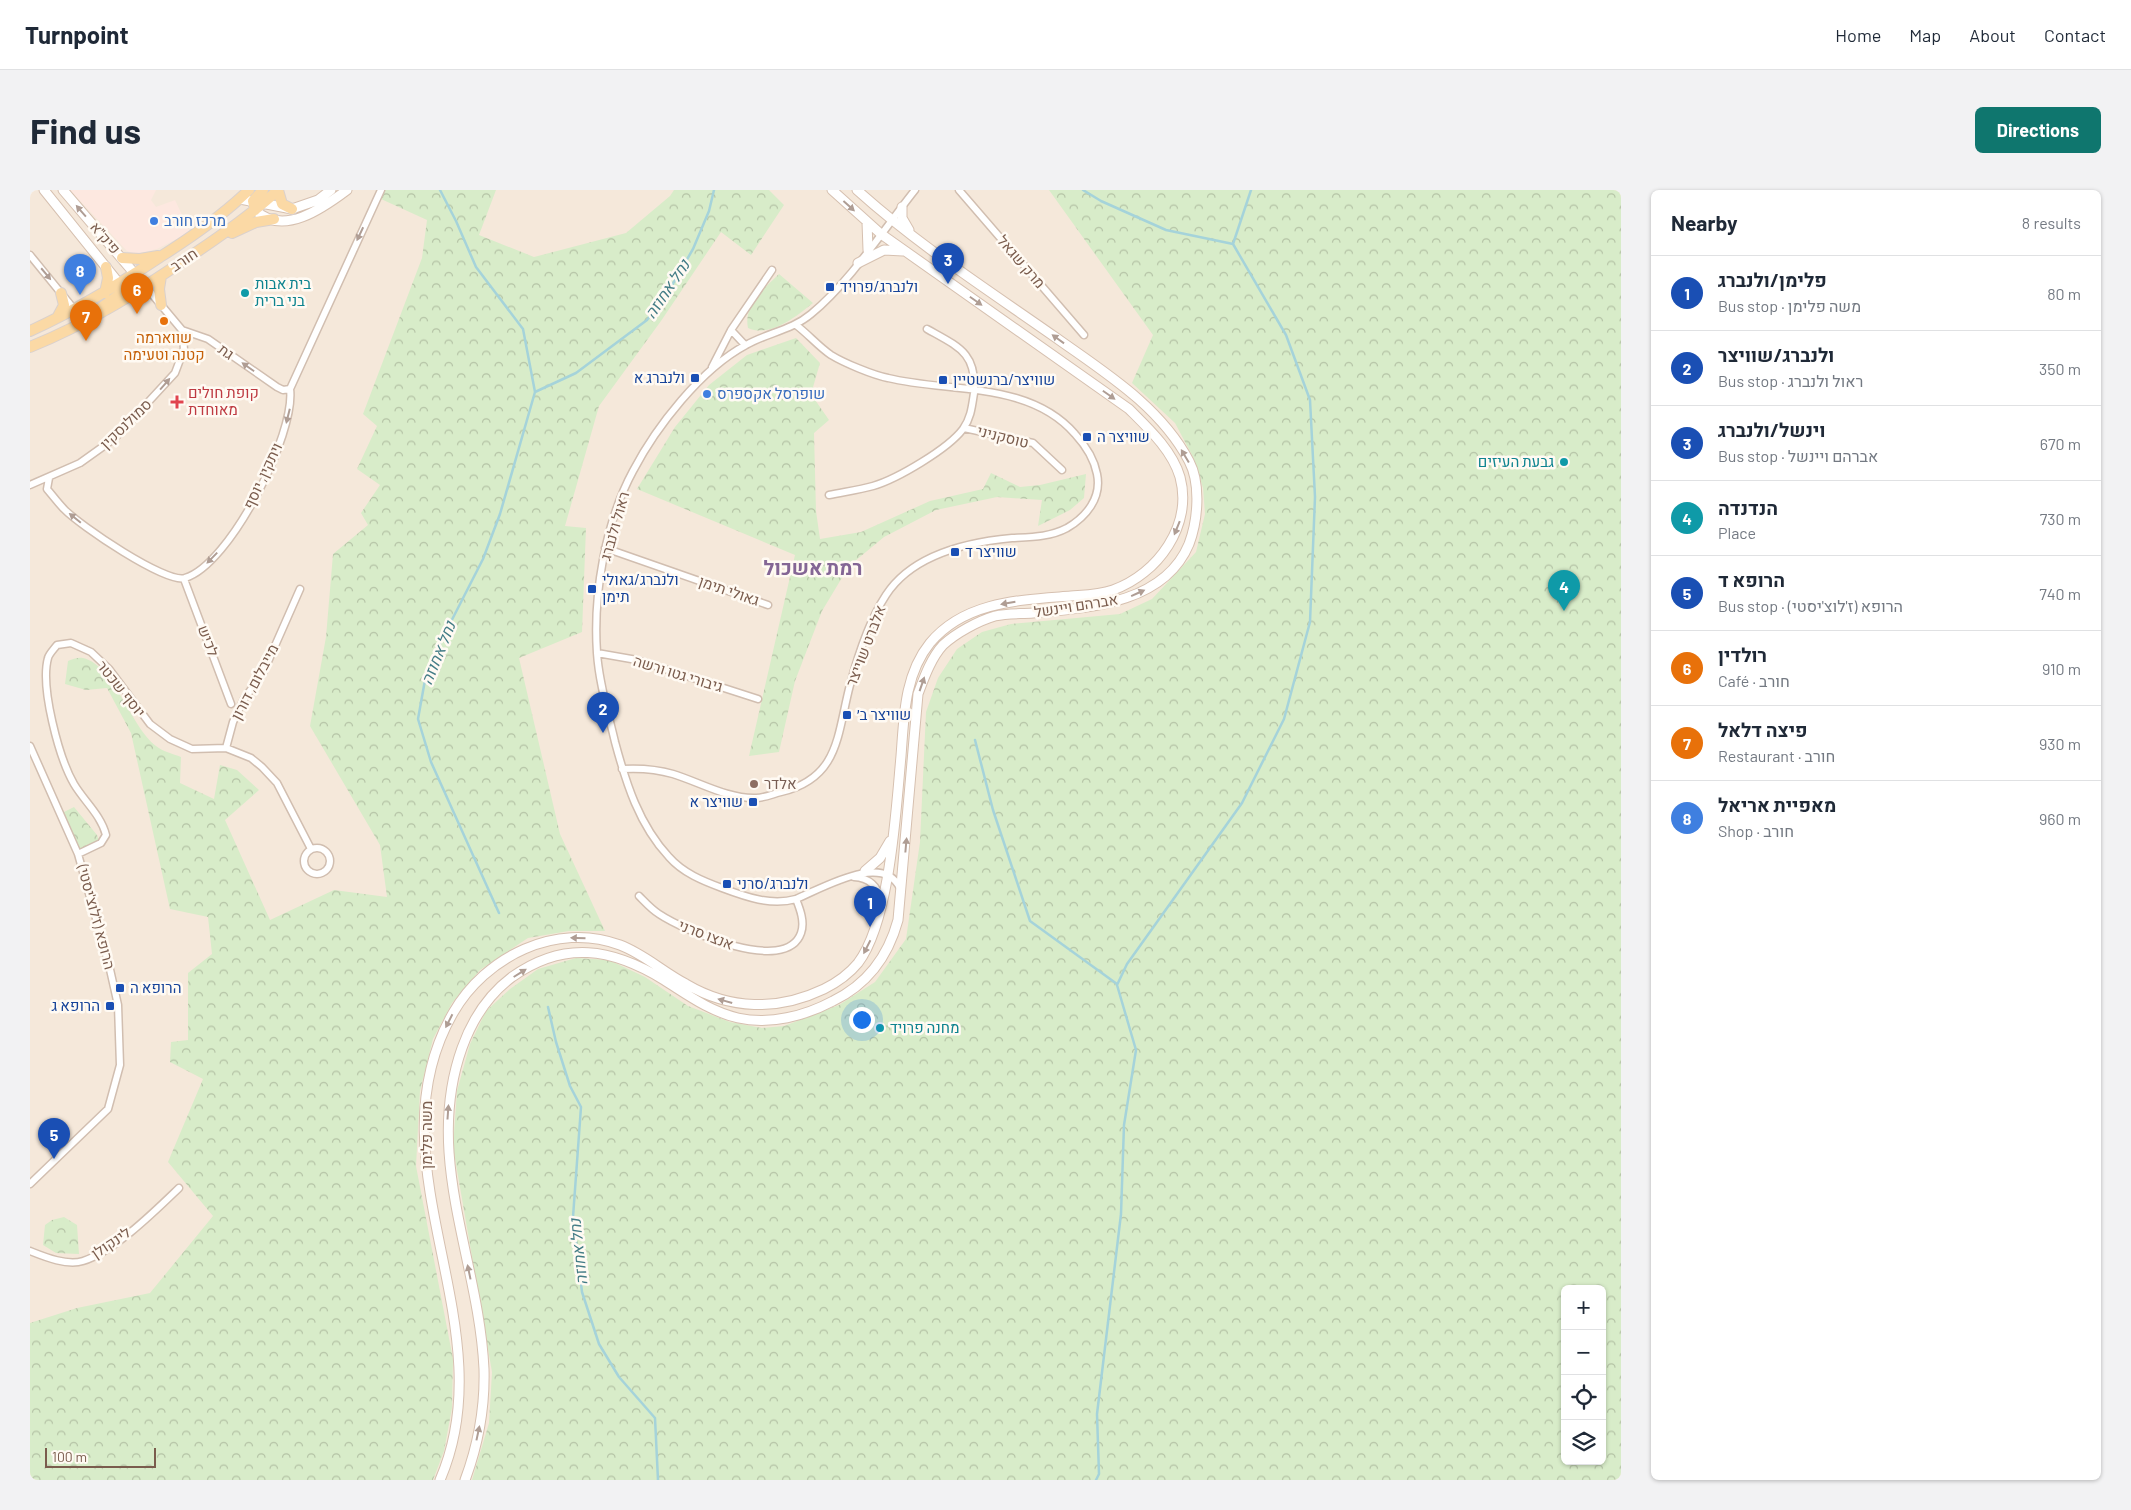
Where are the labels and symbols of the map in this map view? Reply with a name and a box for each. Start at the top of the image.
one-way arrow [843,200,855,212]
one-way arrow [76,204,87,217]
place label: מרכז חורב [164,211,226,229]
marker: מרכז חורב [148,215,160,227]
street label: פיק"א [87,218,125,257]
one-way arrow [356,227,364,241]
street label: מרק שגאל [994,231,1050,291]
pin: 3 [932,243,964,284]
street label: חורב [166,244,200,275]
pin: 8 [64,254,96,295]
water label: נחל אחוזה [640,255,694,322]
one-way arrow [40,267,51,280]
pin: 6 [121,273,153,314]
place label: בית אבות בני ברית [255,274,311,309]
place label: ולנברג/פרויד [840,277,918,295]
marker: ולנברג/פרויד [824,281,836,293]
marker: בית אבות בני ברית [239,287,251,299]
one-way arrow [969,296,983,306]
pin: 7 [70,300,102,341]
marker: שווארמה קטנה וטעימה [158,315,170,327]
place label: שווארמה קטנה וטעימה [123,328,205,363]
one-way arrow [1051,334,1064,344]
street label: גת [215,339,238,363]
one-way arrow [242,362,255,372]
place label: ולנברג א [634,368,685,386]
place label: שוויצר/ברנשטיין [953,370,1055,388]
marker: ולנברג א [689,372,701,384]
marker: שוויצר/ברנשטיין [937,374,949,386]
one-way arrow [159,379,171,391]
place label: קופת חולים מאוחדת [188,383,259,418]
place label: שופרסל אקספרס [717,384,825,402]
marker: שופרסל אקספרס [701,388,713,400]
one-way arrow [1102,390,1116,400]
street label: סמולנסקין [96,394,155,452]
marker: קופת חולים מאוחדת [170,395,184,409]
one-way arrow [284,408,292,423]
street label: טוסקניני [976,421,1031,451]
place label: שוויצר ה [1097,427,1150,445]
marker: שוויצר ה [1081,431,1093,443]
street label: ויתקין, יוסף [239,440,285,511]
one-way arrow [1181,449,1190,462]
place label: גבעת העיזים [1478,452,1554,470]
marker: גבעת העיזים [1558,456,1570,468]
street label: ראול ולנברג [596,489,632,562]
one-way arrow [68,512,81,523]
one-way arrow [1172,521,1180,535]
place label: שוויצר ד [965,542,1017,560]
marker: שוויצר ד [949,546,961,558]
one-way arrow [206,551,218,563]
district label: רמת אשכול [764,555,862,579]
place label: ולנברג/גאולי תימן [602,570,679,605]
pin: 4 [1548,570,1580,611]
street label: גאולי תימן [697,571,762,609]
marker: ולנברג/גאולי תימן [586,583,598,595]
one-way arrow [1131,588,1145,596]
street label: אברהם ויינשל [1033,589,1119,621]
one-way arrow [1000,599,1016,607]
street label: אלברט שוייצר [841,602,889,689]
water label: נחל אחוזה [416,617,459,687]
street label: לכיש [195,622,223,659]
street label: מייבלום, דורון [227,640,282,723]
street label: גיבורי גטו ורשה [631,651,725,695]
street label: יוסף שכטר [94,657,150,720]
one-way arrow [918,676,926,691]
pin: 2 [587,692,619,733]
place label: שוויצר ב׳ [857,705,911,723]
marker: שוויצר ב׳ [841,709,853,721]
place label: אלדר [764,774,797,792]
marker: אלדר [748,778,760,790]
place label: שוויצר א [690,792,743,810]
marker: שוויצר א [747,796,759,808]
one-way arrow [902,837,910,853]
street label: הרופא (ז'לוצ'יסטי) [74,861,120,971]
place label: ולנברג/סרני [737,874,809,892]
marker: ולנברג/סרני [721,878,733,890]
pin: 1 [854,886,886,927]
street label: אנצו סרני [676,915,736,953]
one-way arrow [570,934,586,942]
one-way arrow [862,940,870,954]
one-way arrow [513,968,526,977]
place label: הרופא ה [130,978,181,996]
marker: הרופא ה [114,982,126,994]
place label: הרופא ג [52,996,100,1014]
one-way arrow [718,997,733,1005]
marker: הרופא ג [104,1000,116,1012]
your location [849,1007,875,1033]
one-way arrow [445,1014,453,1029]
place label: מחנה פרויד [890,1018,959,1036]
marker: מחנה פרויד [874,1022,886,1034]
street label: משה פלימן [417,1101,435,1169]
one-way arrow [445,1104,453,1120]
pin: 5 [38,1118,70,1159]
water label: נחל אחוזה [564,1217,590,1286]
street label: לינקולן [87,1222,134,1262]
one-way arrow [464,1264,472,1280]
one-way arrow [474,1426,482,1441]
scale bar [45,1445,156,1468]

